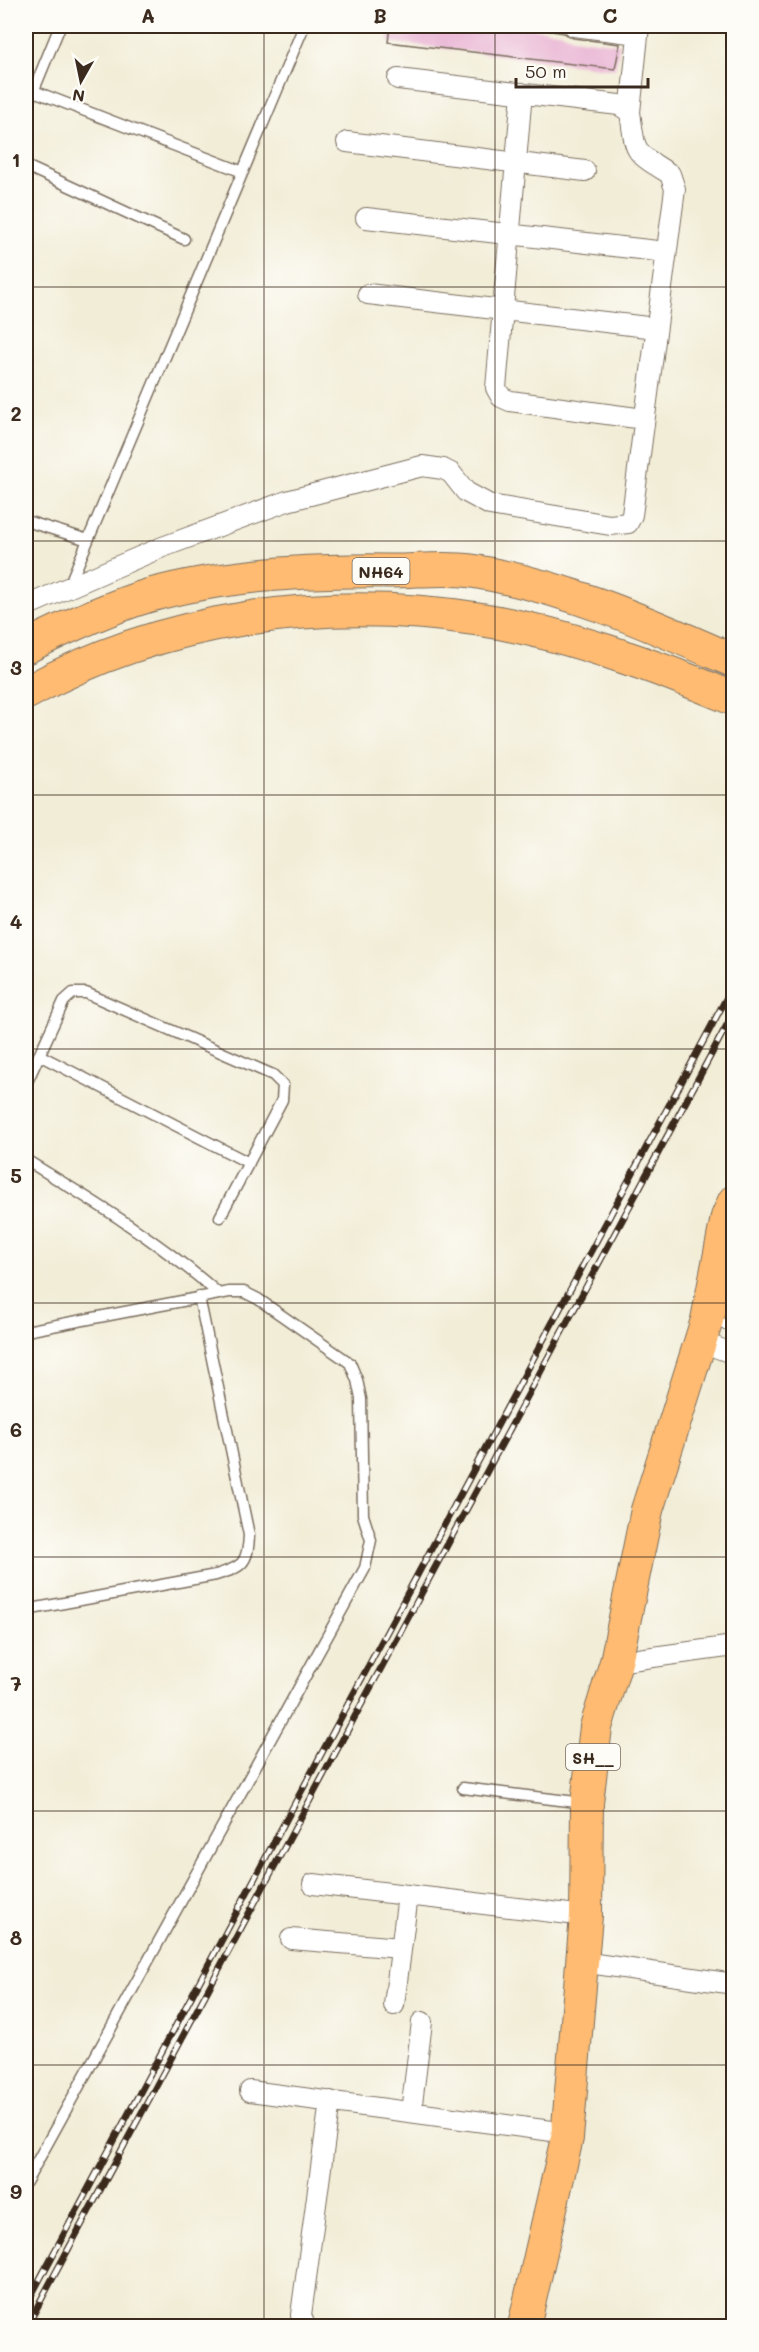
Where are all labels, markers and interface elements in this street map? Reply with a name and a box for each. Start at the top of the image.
text: A [141,2,155,28]
text: B [373,2,387,28]
text: C [603,2,618,28]
north arrow [51,51,111,111]
scale bar [516,51,648,89]
text: 50 m [525,59,567,83]
text: N [71,85,86,108]
text: 1 [12,146,20,172]
text: 2 [10,400,22,426]
road number: NH64 [352,558,410,584]
text: 3 [10,654,22,680]
text: 4 [10,908,23,934]
text: 5 [10,1162,22,1188]
text: 6 [10,1416,22,1442]
text: 7 [10,1670,22,1696]
road number: SH__ [566,1744,620,1770]
text: 8 [10,1924,22,1950]
text: 9 [10,2178,22,2204]

